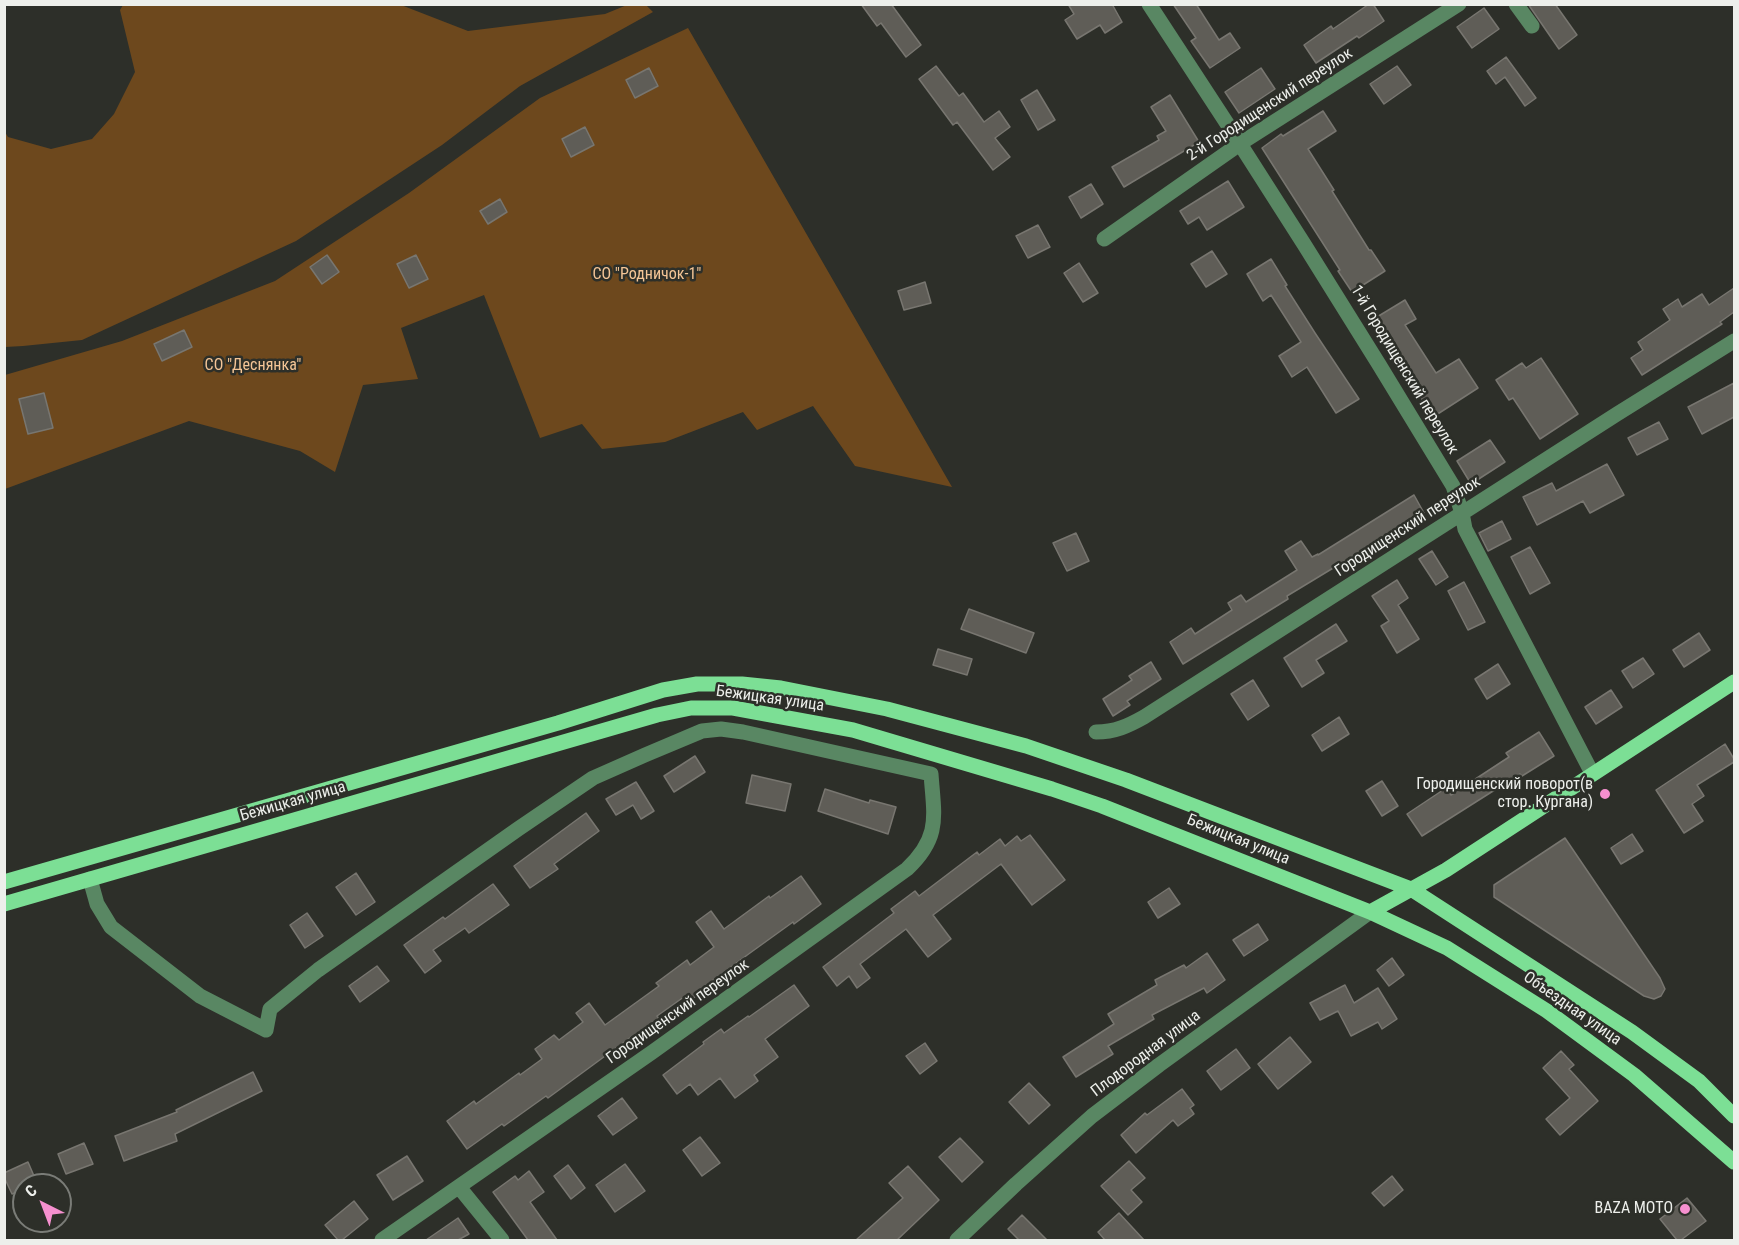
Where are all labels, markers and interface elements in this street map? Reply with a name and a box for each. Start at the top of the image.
street label: 2-й Городищенский переулок [1184,44,1356,166]
park label: СО "Родничок-1" [593,265,701,285]
street label: 1-й Городищенский переулок [1346,282,1462,458]
park label: СО "Деснянка" [205,356,301,376]
street label: Городищенский переулок [1331,473,1485,581]
street label: Бежицкая улица [715,682,825,716]
place label: Городищенский поворот(в стор. Кургана) [1416,775,1593,813]
street label: Бежицкая улица [238,778,348,826]
marker: Городищенский поворот(в стор. Кургана) [1598,787,1612,801]
street label: Бежицкая улица [1184,811,1292,869]
street label: Городищенский переулок [603,955,753,1069]
street label: Объездная улица [1519,968,1625,1050]
street label: Плодородная улица [1088,1007,1204,1101]
north arrow [12,1173,72,1233]
text: С [21,1181,41,1201]
place label: BAZA MOTO [1594,1199,1673,1219]
marker: BAZA MOTO [1678,1202,1692,1216]

